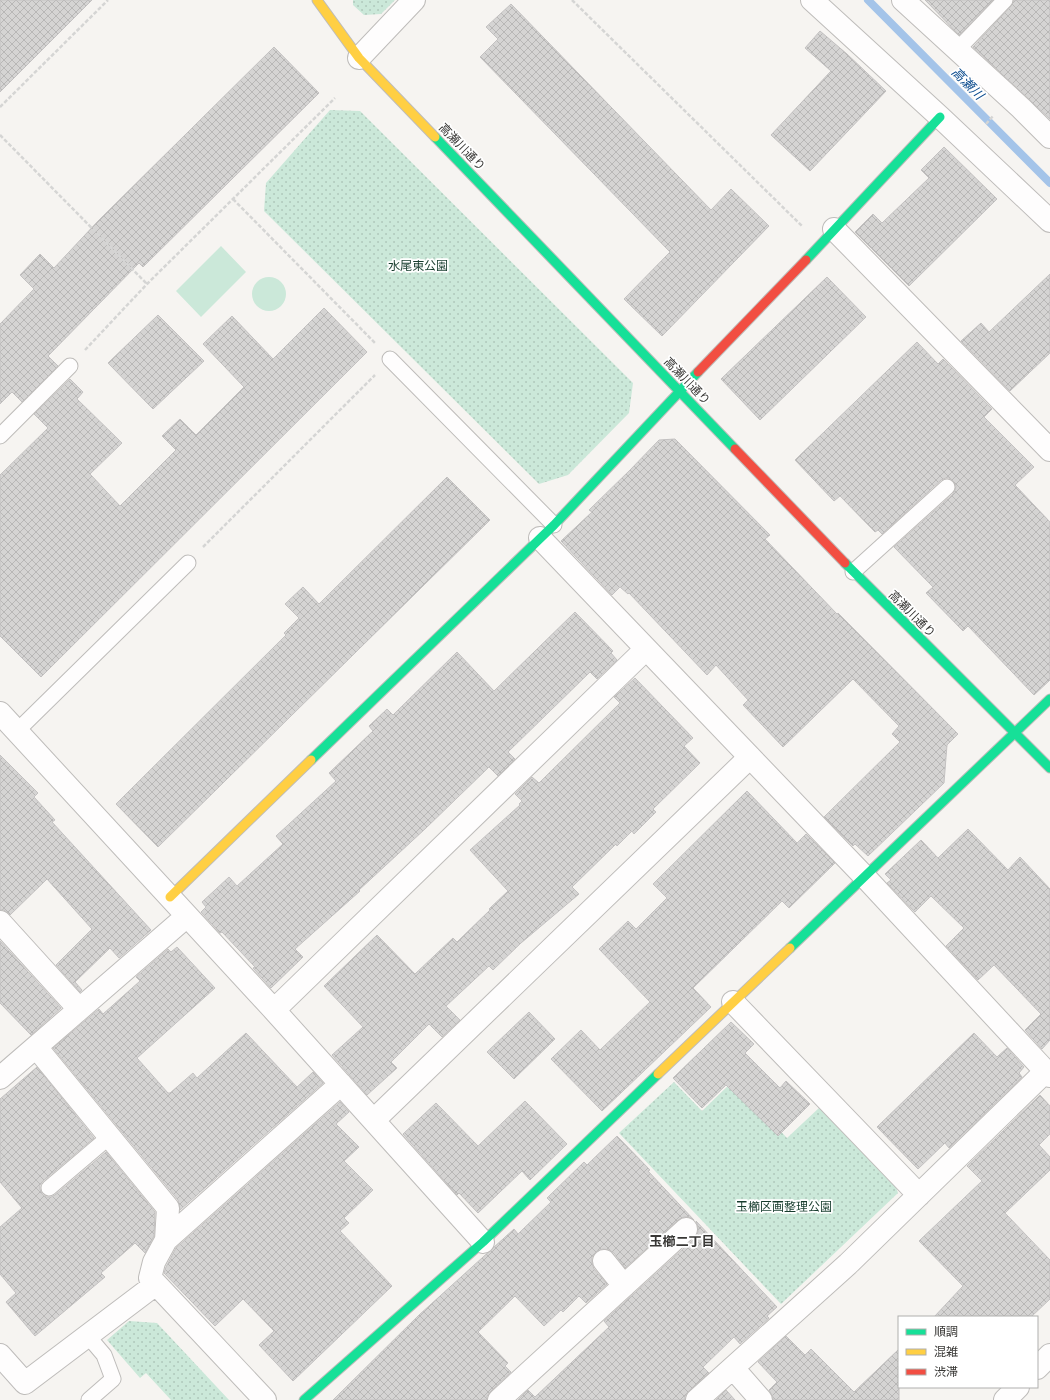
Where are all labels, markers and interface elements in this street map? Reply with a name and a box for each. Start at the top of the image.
water label: 高瀬川 [948,64,989,105]
street label: 高瀬川通り [435,120,489,174]
park label: 水尾東公園 [388,258,448,274]
street label: 高瀬川通り [660,354,714,408]
street label: 高瀬川通り [885,587,939,641]
park label: 玉櫛区画整理公園 [736,1199,832,1215]
district label: 玉櫛二丁目 [649,1233,715,1250]
legend [898,1316,1038,1388]
text: 順調 [934,1324,958,1340]
text: 混雑 [934,1344,958,1360]
text: 渋滞 [934,1364,958,1380]

